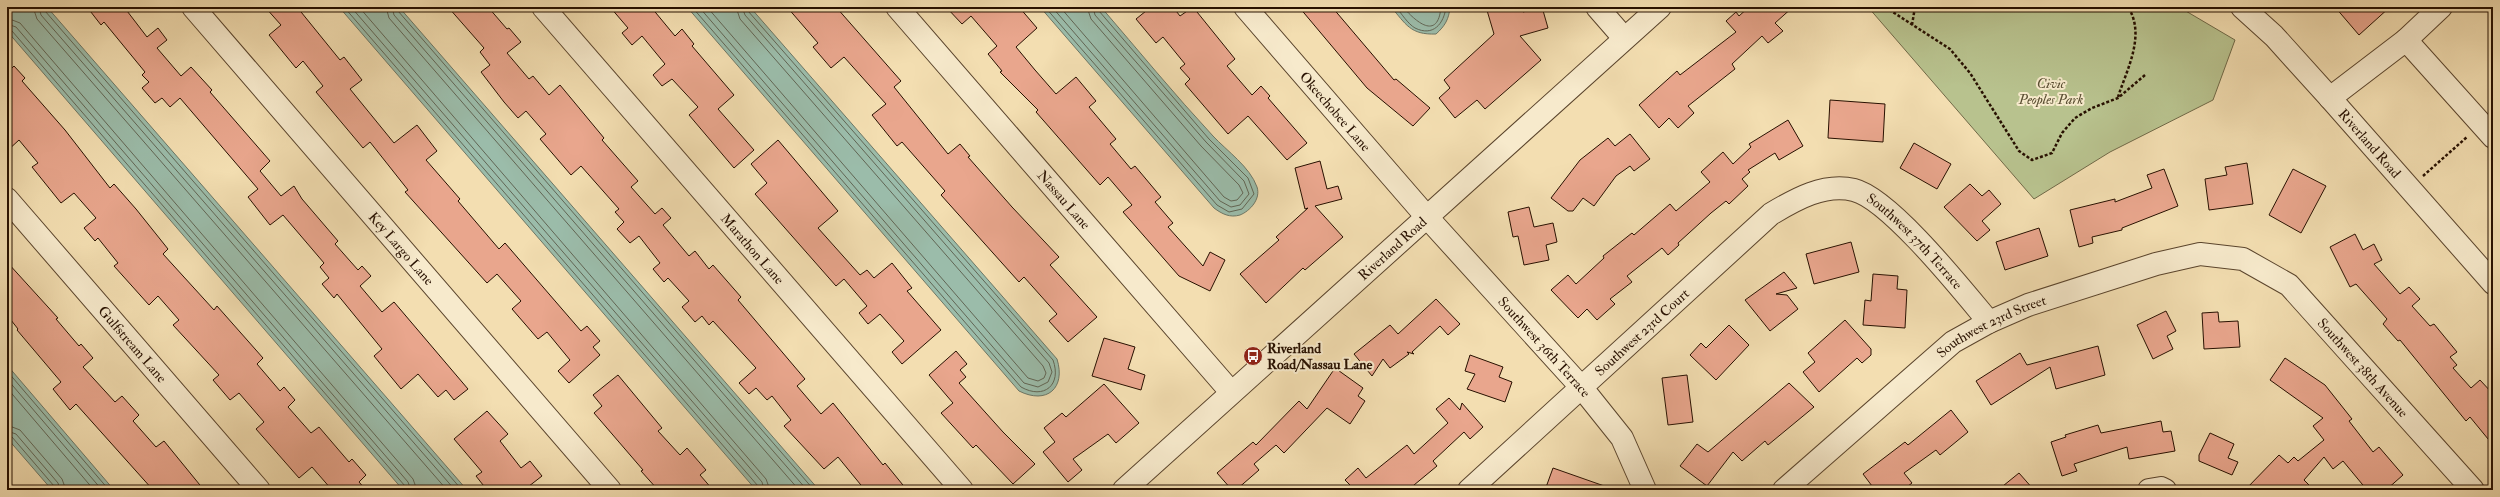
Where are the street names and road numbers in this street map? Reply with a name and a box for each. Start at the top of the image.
street label: Okeechobee Lane [1296,68,1374,155]
street label: Riverland Road [2335,106,2404,182]
street label: Nassau Lane [1034,167,1094,233]
street label: Southwest 37th Terrace [1863,190,1966,293]
street label: Key Largo Lane [365,209,437,289]
street label: Marathon Lane [717,210,788,288]
street label: Riverland Road [1355,213,1430,284]
street label: Southwest 23rd Court [1591,285,1693,380]
street label: Southwest 23rd Street [1933,292,2049,362]
street label: Southwest 36th Terrace [1494,293,1594,401]
street label: Gulfstream Lane [94,303,170,386]
street label: Southwest 38th Avenue [2314,315,2412,421]

